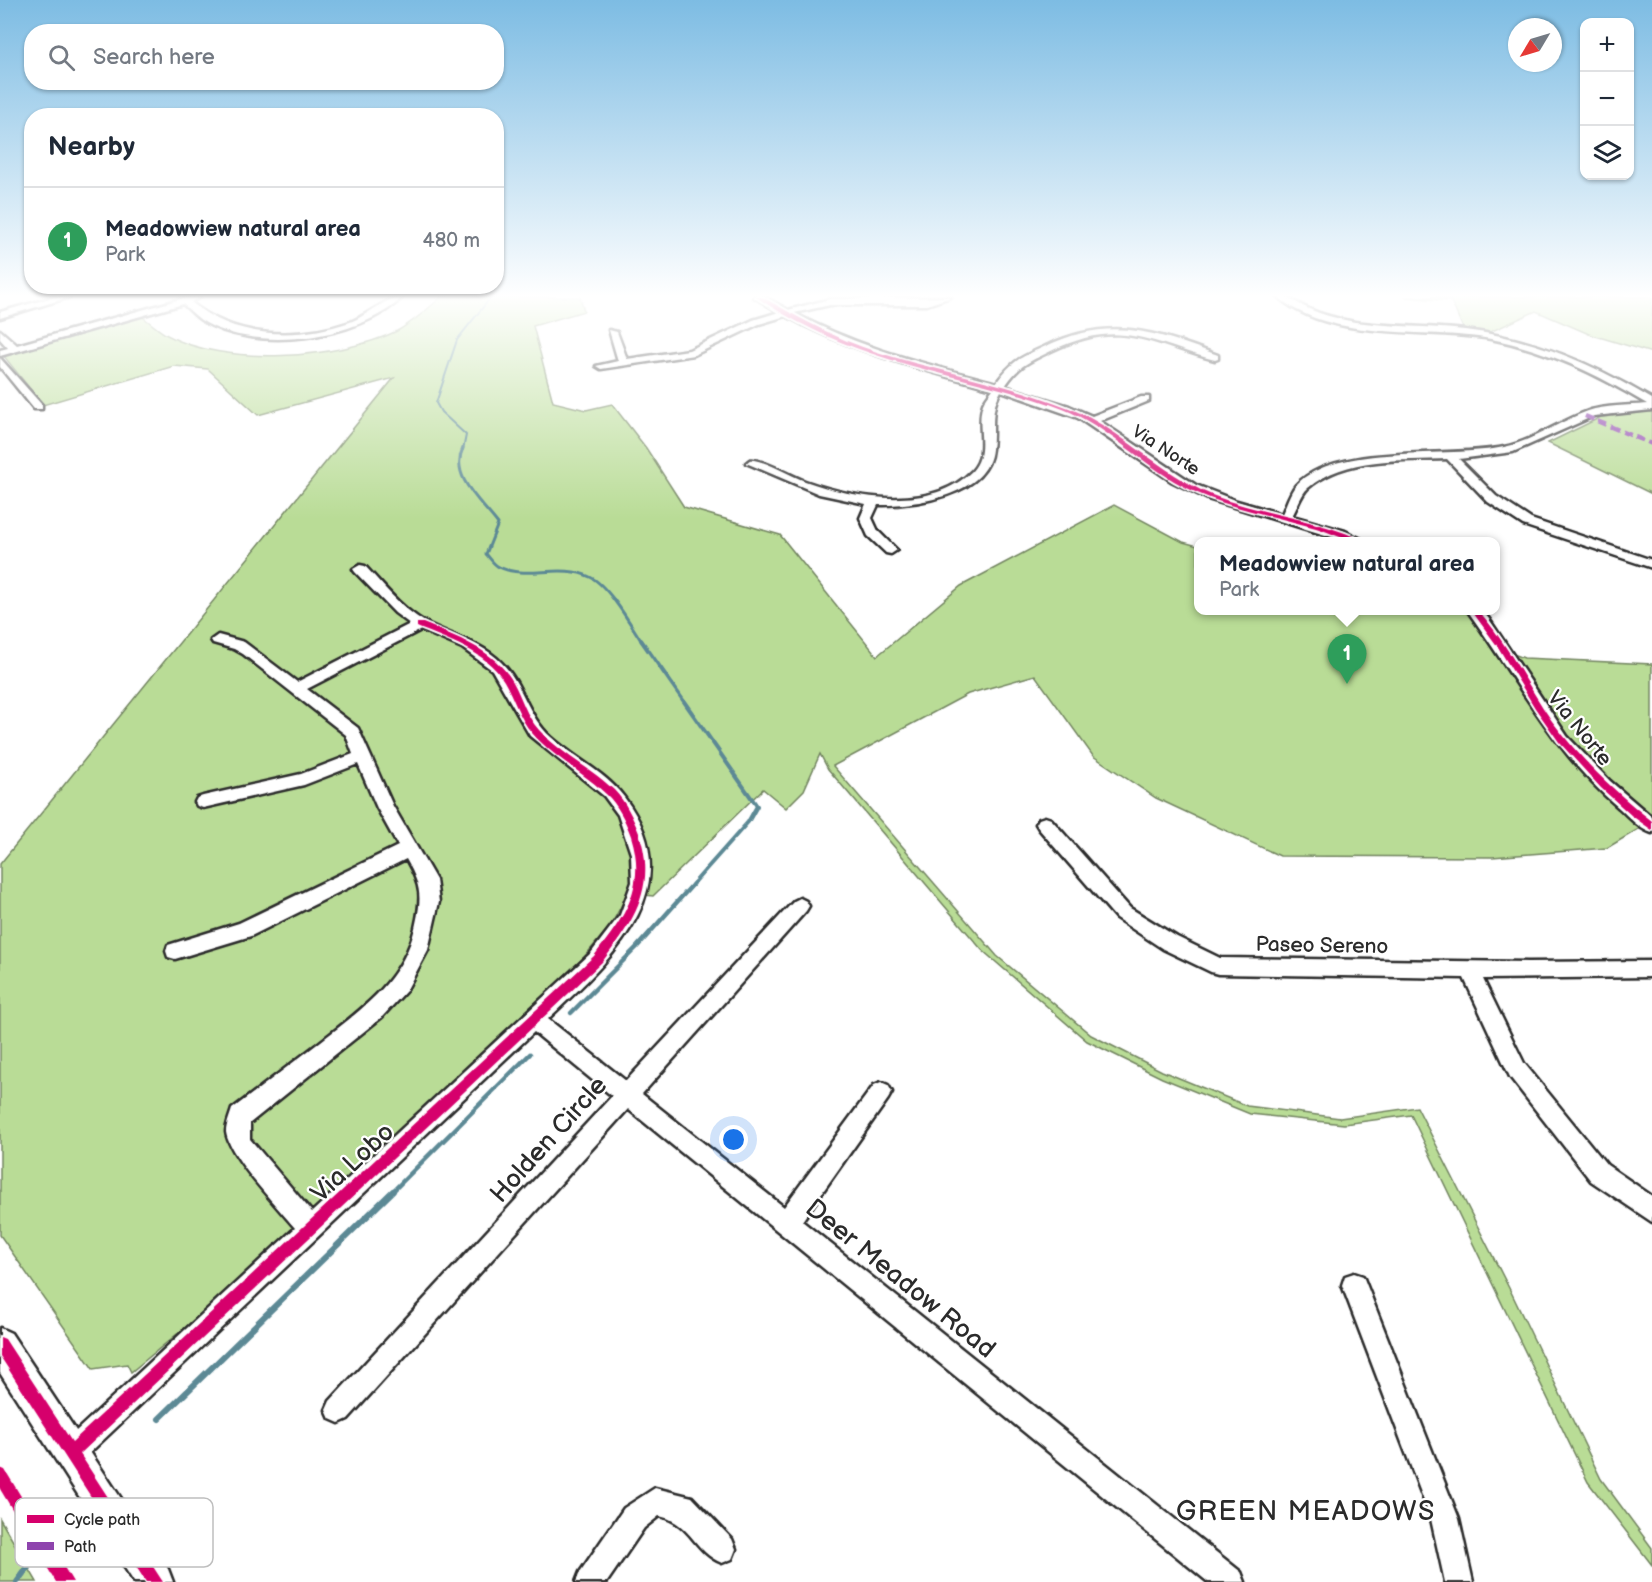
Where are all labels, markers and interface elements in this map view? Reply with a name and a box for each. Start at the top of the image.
north arrow [1508,18,1562,72]
map controls [1580,18,1634,180]
button: + [1580,18,1634,72]
search box [24,24,504,90]
icon: search [45,41,78,74]
text: Search here [93,44,215,71]
button: − [1580,72,1634,126]
button: layers [1580,126,1634,180]
text: Nearby [48,132,135,163]
text: Meadowview natural area [105,216,361,243]
text: 1 [63,229,72,253]
text: 480 m [422,229,480,253]
text: Park [105,243,145,267]
street label: Via Norte [1128,421,1204,480]
popup [1194,537,1500,615]
text: Meadowview natural area [1219,551,1475,578]
text: Park [1219,578,1259,602]
pin: 1 [1328,634,1366,684]
street label: Via Norte [1542,686,1617,771]
street label: Paseo Sereno [1255,932,1389,959]
street label: Holden Circle [484,1070,614,1210]
street label: Via Lobo [305,1117,401,1209]
your location [719,1125,748,1154]
street label: Deer Meadow Road [799,1193,1001,1365]
district label: GREEN MEADOWS [1176,1496,1436,1528]
legend [15,1498,213,1567]
text: Cycle path [64,1511,140,1530]
text: Path [64,1538,96,1557]

